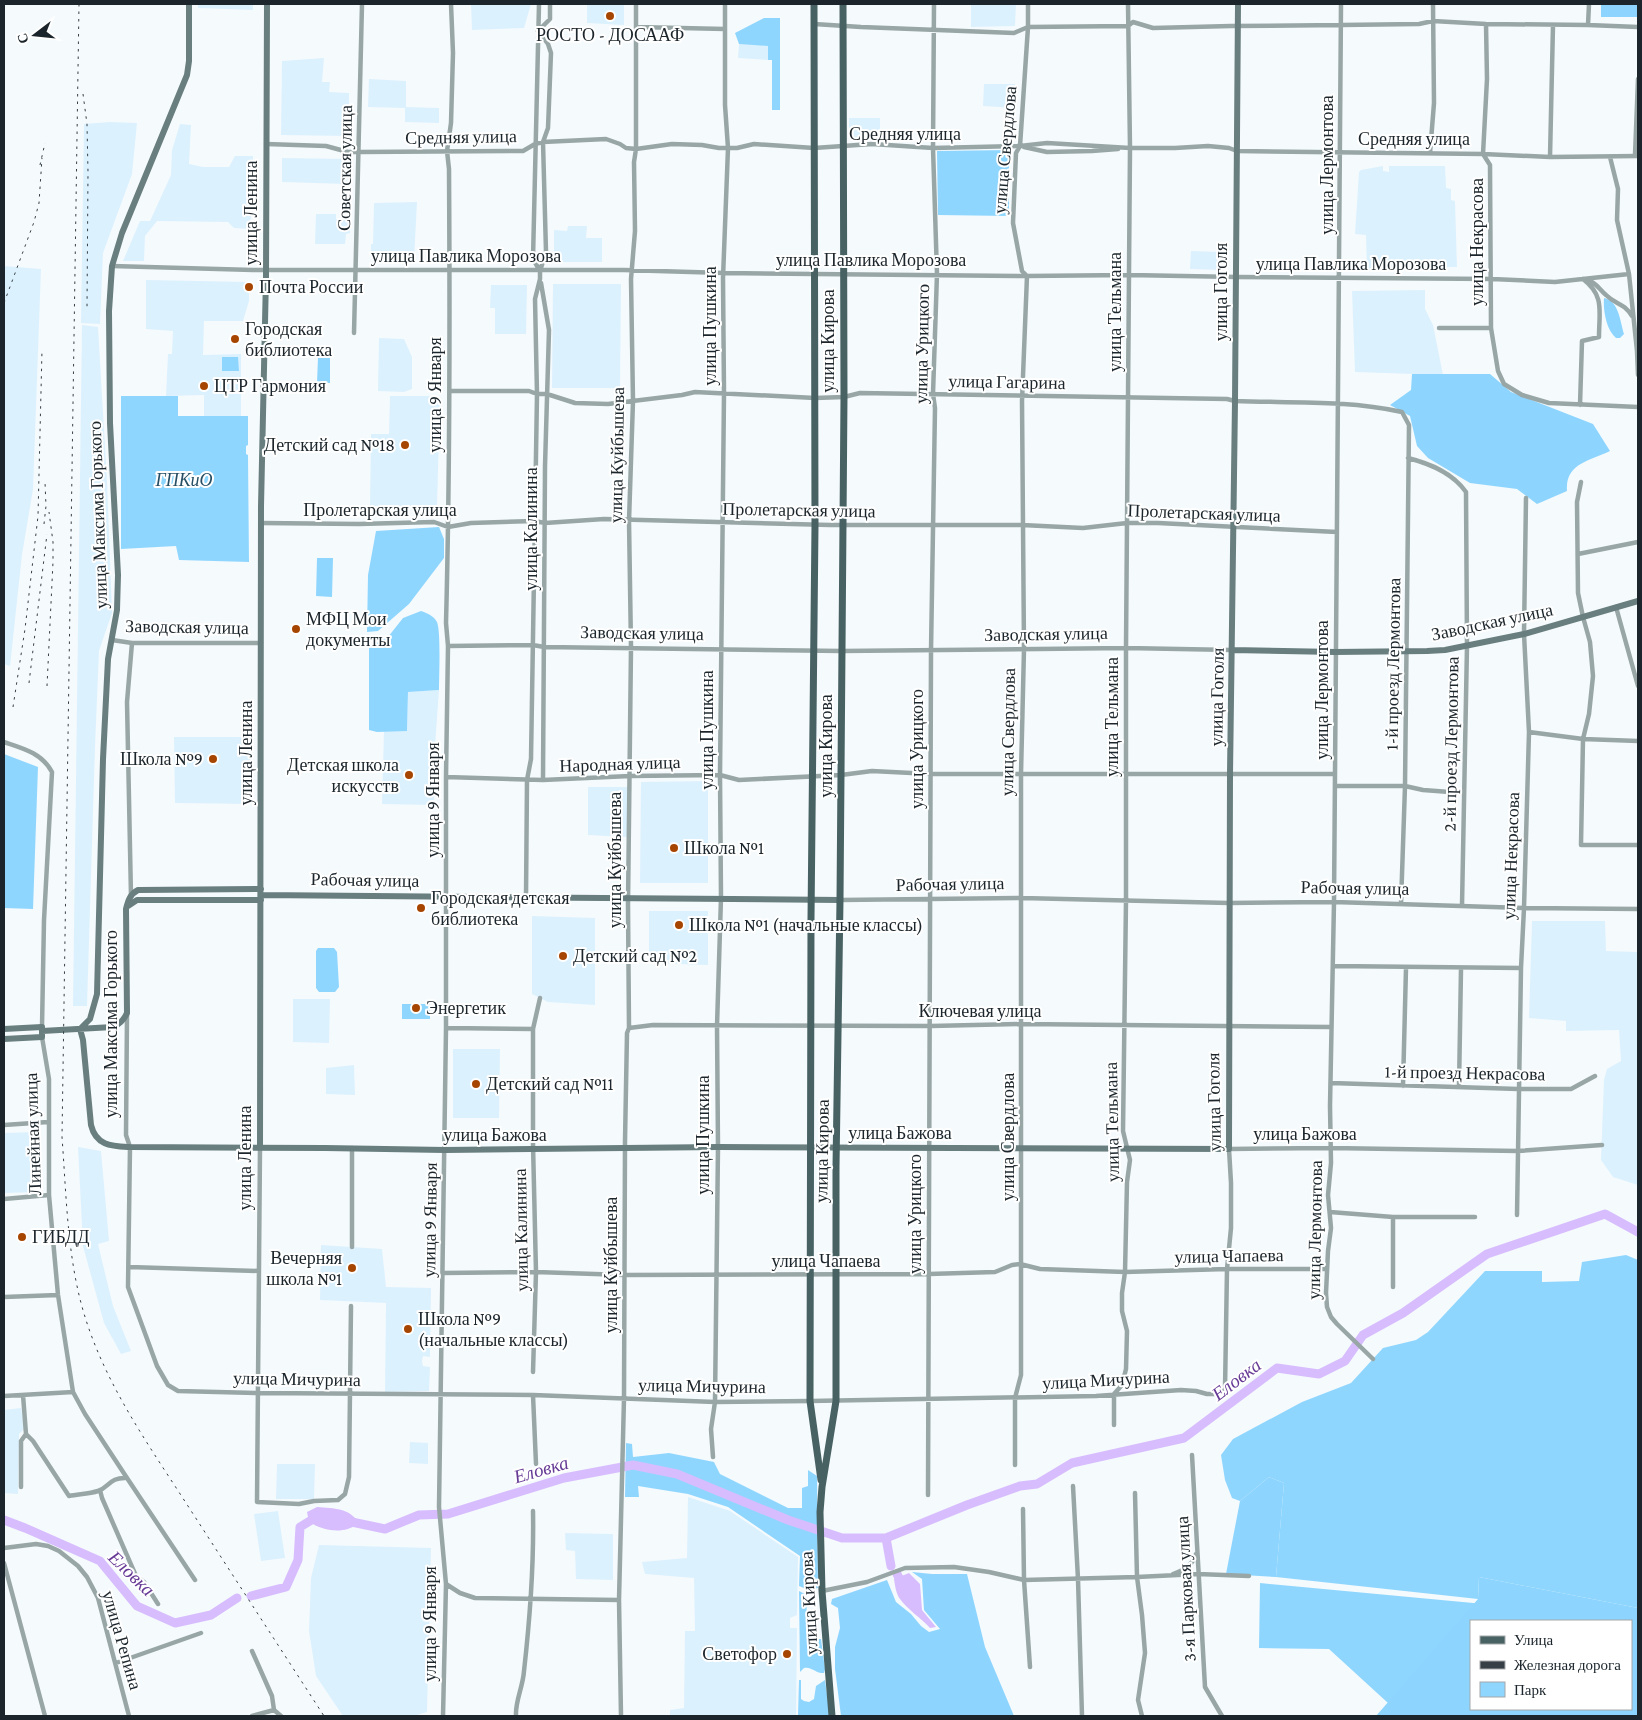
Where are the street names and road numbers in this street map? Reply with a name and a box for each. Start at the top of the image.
street label: улица Свердлова [989,85,1021,215]
street label: улица Лермонтова [1317,95,1337,235]
street label: Советская улица [334,105,356,231]
street label: Средняя улица [849,124,961,144]
street label: Средняя улица [405,126,517,148]
street label: Средняя улица [1358,129,1470,149]
street label: улица Ленина [241,161,261,265]
street label: улица Некрасова [1467,178,1487,306]
street label: улица Гоголя [1211,243,1231,341]
street label: улица Павлика Морозова [371,246,561,266]
street label: улица Павлика Морозова [776,250,966,270]
street label: улица Тельмана [1105,252,1125,372]
street label: улица Павлика Морозова [1256,254,1446,274]
street label: улица Пушкина [700,266,720,386]
street label: улица Урицкого [911,284,933,404]
street label: улица Кирова [818,289,838,393]
street label: улица 9 Января [425,337,445,453]
street label: улица Гагарина [948,371,1066,393]
street label: улица Куйбышева [606,387,628,523]
street label: улица Максима Горького [85,421,111,609]
street label: улица Калинина [521,467,541,591]
street label: Пролетарская улица [722,499,876,521]
street label: Пролетарская улица [303,500,457,520]
street label: Пролетарская улица [1127,500,1281,526]
street label: 1-й проезд Лермонтова [1381,578,1405,750]
street label: Заводская улица [1429,599,1555,645]
street label: Заводская улица [125,616,249,638]
street label: улица Лермонтова [1312,620,1332,760]
street label: Заводская улица [580,622,704,644]
street label: Заводская улица [984,623,1108,645]
street label: улица Гоголя [1206,648,1228,746]
street label: 2-й проезд Лермонтова [1439,656,1463,832]
street label: улица Тельмана [1102,657,1122,777]
street label: улица Свердлова [997,668,1019,796]
street label: улица Пушкина [697,670,717,790]
street label: улица Урицкого [907,689,927,809]
street label: улица Кирова [816,694,836,798]
street label: улица Ленина [236,701,256,805]
street label: улица 9 Января [423,742,443,858]
street label: Народная улица [559,752,681,776]
street label: улица Куйбышева [605,792,625,928]
street label: улица Некрасова [1499,792,1523,920]
street label: Рабочая улица [310,869,420,891]
street label: Рабочая улица [895,873,1005,895]
street label: Рабочая улица [1300,877,1410,899]
street label: улица Максима Горького [101,930,121,1118]
street label: Ключевая улица [918,1001,1042,1021]
street label: улица Гоголя [1203,1053,1225,1151]
street label: улица Тельмана [1101,1062,1123,1182]
street label: 1-й проезд Некрасова [1384,1062,1546,1084]
street label: Линейная улица [21,1072,45,1196]
street label: улица Свердлова [998,1073,1018,1201]
street label: улица Пушкина [693,1075,713,1195]
street label: улица Кирова [811,1099,833,1203]
street label: улица Ленина [235,1106,255,1210]
street label: улица Бажова [848,1123,952,1143]
street label: улица Бажова [1253,1124,1357,1144]
street label: улица Бажова [443,1125,547,1145]
street label: улица Урицкого [905,1154,925,1274]
street label: улица Лермонтова [1304,1160,1326,1300]
street label: улица 9 Января [419,1162,441,1278]
street label: улица Калинина [510,1168,532,1292]
street label: улица Куйбышева [601,1197,621,1333]
street label: улица Чапаева [1174,1245,1284,1267]
street label: улица Чапаева [771,1251,881,1271]
street label: улица Мичурина [1042,1367,1170,1393]
street label: улица Мичурина [233,1368,361,1390]
street label: улица Мичурина [638,1375,766,1397]
street label: 3-я Парковая улица [1172,1516,1200,1662]
street label: улица Кирова [796,1551,822,1655]
street label: улица 9 Января [420,1566,440,1682]
street label: улица Репина [98,1588,146,1692]

